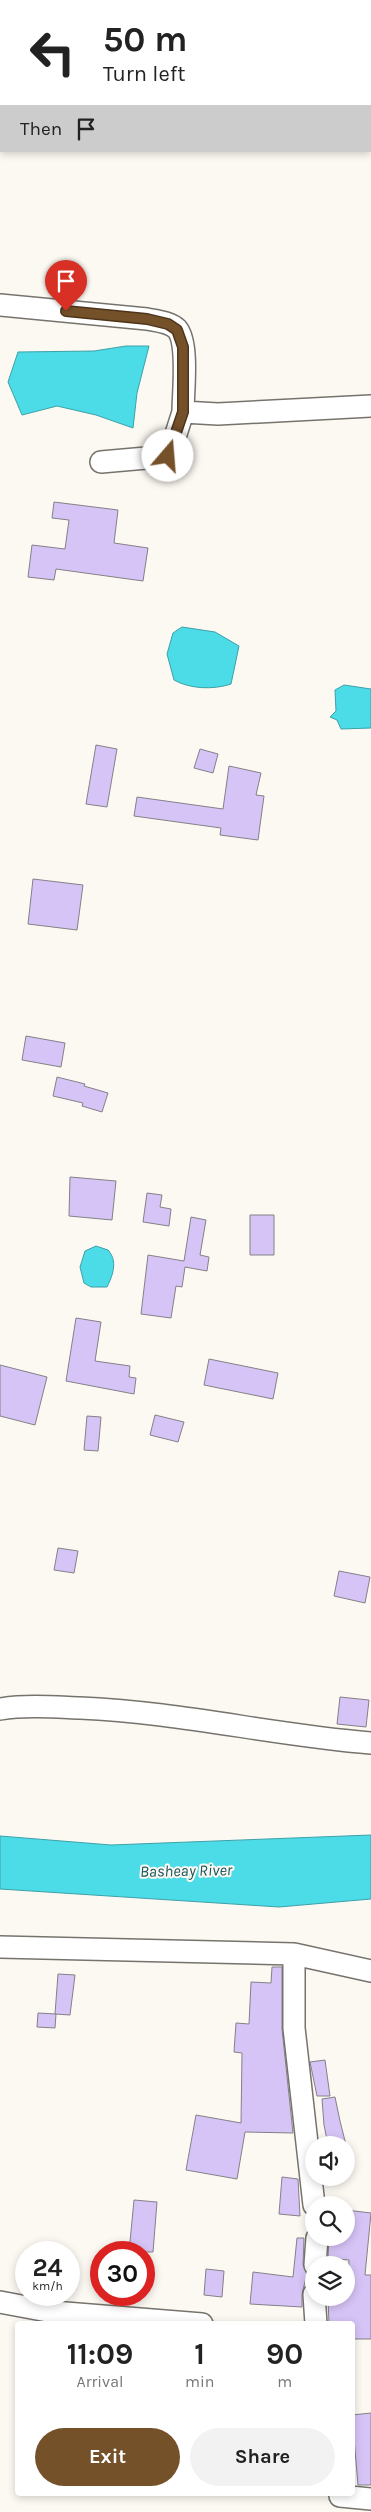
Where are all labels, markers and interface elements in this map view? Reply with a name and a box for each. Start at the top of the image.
text: 50 m [103,19,188,60]
icon: left [20,20,85,85]
text: Turn left [103,61,186,87]
icon: arrive [72,115,100,143]
text: Then [20,118,62,140]
pin [45,260,87,311]
icon: arrive [52,267,80,295]
position arrow [141,429,193,481]
water label: Basheay River [140,1860,233,1881]
map controls [305,2136,355,2306]
button: sound [305,2136,355,2186]
button: search [305,2196,355,2246]
speed limit sign: 30 [90,2241,155,2306]
text: 24 [32,2253,63,2282]
button: layers [305,2256,355,2306]
text: km/h [32,2279,63,2293]
text: 11:09 [67,2336,133,2372]
text: 1 [194,2336,205,2372]
text: 90 [266,2336,303,2372]
text: Arrival [77,2372,123,2391]
text: min [185,2372,214,2391]
text: m [277,2372,292,2391]
button: Exit [35,2428,180,2486]
button: Share [190,2428,335,2486]

